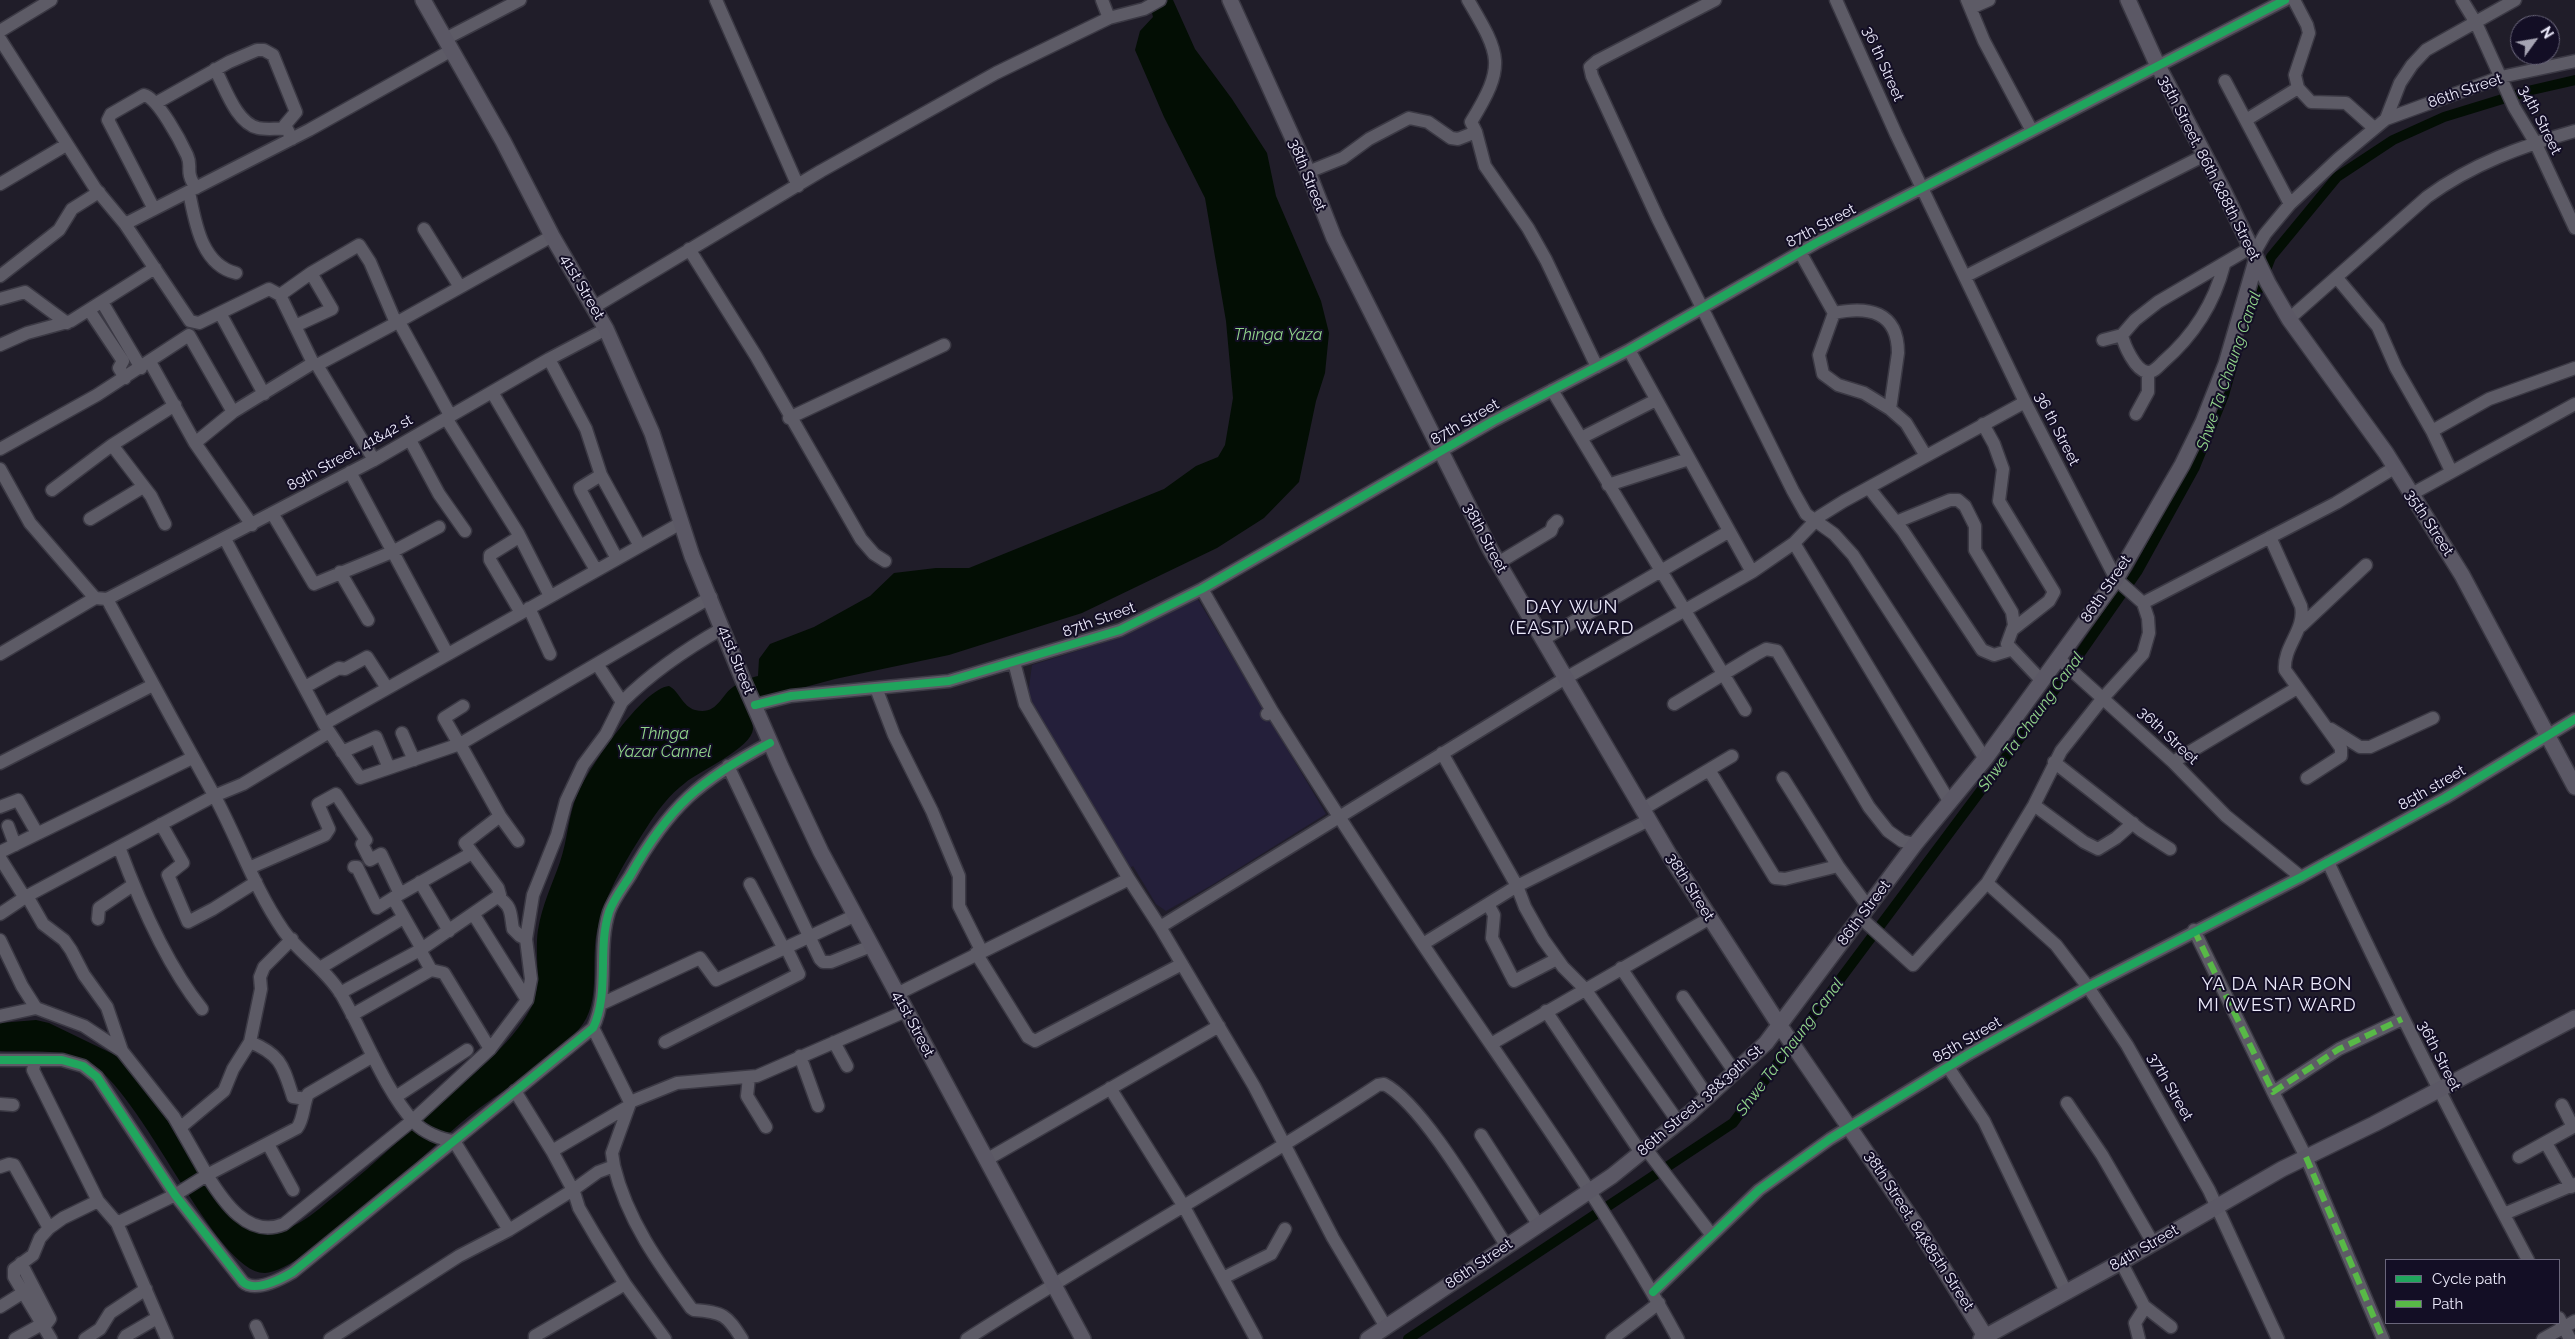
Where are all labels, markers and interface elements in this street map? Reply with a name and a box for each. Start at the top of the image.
north arrow [2510,15,2560,65]
street label: 36 th Street [1858,24,1908,104]
text: N [2537,24,2556,41]
street label: 86th Street [2426,70,2504,112]
street label: 35th Street, 86th &88th Street [2154,73,2264,263]
street label: 34th Street [2515,82,2565,158]
street label: 38th Street [1284,136,1330,214]
street label: 87th Street [1783,200,1859,252]
street label: 41st Street [556,251,608,323]
water label: Shwe Ta Chaung Canal [2193,289,2265,453]
water label: Thinga Yaza [1234,325,1322,345]
street label: 36 th Street [2031,389,2083,469]
street label: 87th Street [1428,395,1502,449]
street label: 89th Street, 41&42 st [284,411,416,495]
street label: 35th Street [2401,486,2457,560]
street label: 38th Street [1459,500,1511,576]
street label: 86th Street [2077,552,2135,626]
district label: DAY WUN (EAST) WARD [1508,597,1636,640]
street label: 87th Street [1060,599,1138,641]
street label: 41st Street [714,623,758,697]
water label: Shwe Ta Chaung Canal [1974,649,2088,795]
street label: 36th Street [2134,703,2202,769]
water label: Thinga Yazar Cannel [616,724,712,762]
street label: 85th street [2395,762,2469,814]
street label: 38th Street [1662,850,1718,924]
street label: 86th Street [1834,877,1894,949]
water label: Shwe Ta Chaung Canal [1732,974,1848,1120]
district label: YA DA NAR BON MI (WEST) WARD [2196,974,2358,1016]
street label: 41st Street [888,988,938,1060]
street label: 85th Street [1929,1013,2005,1067]
street label: 36th Street [2414,1018,2464,1094]
street label: 86th Street, 38&39th St [1634,1042,1766,1160]
street label: 37th Street [2143,1050,2197,1124]
street label: 38th Street, 84&85th Street [1861,1148,1977,1314]
street label: 84th Street [2106,1221,2182,1275]
street label: 86th Street [1442,1235,1516,1293]
legend [2385,1259,2560,1324]
text: Cycle path [2432,1270,2506,1288]
text: Path [2432,1295,2463,1313]

